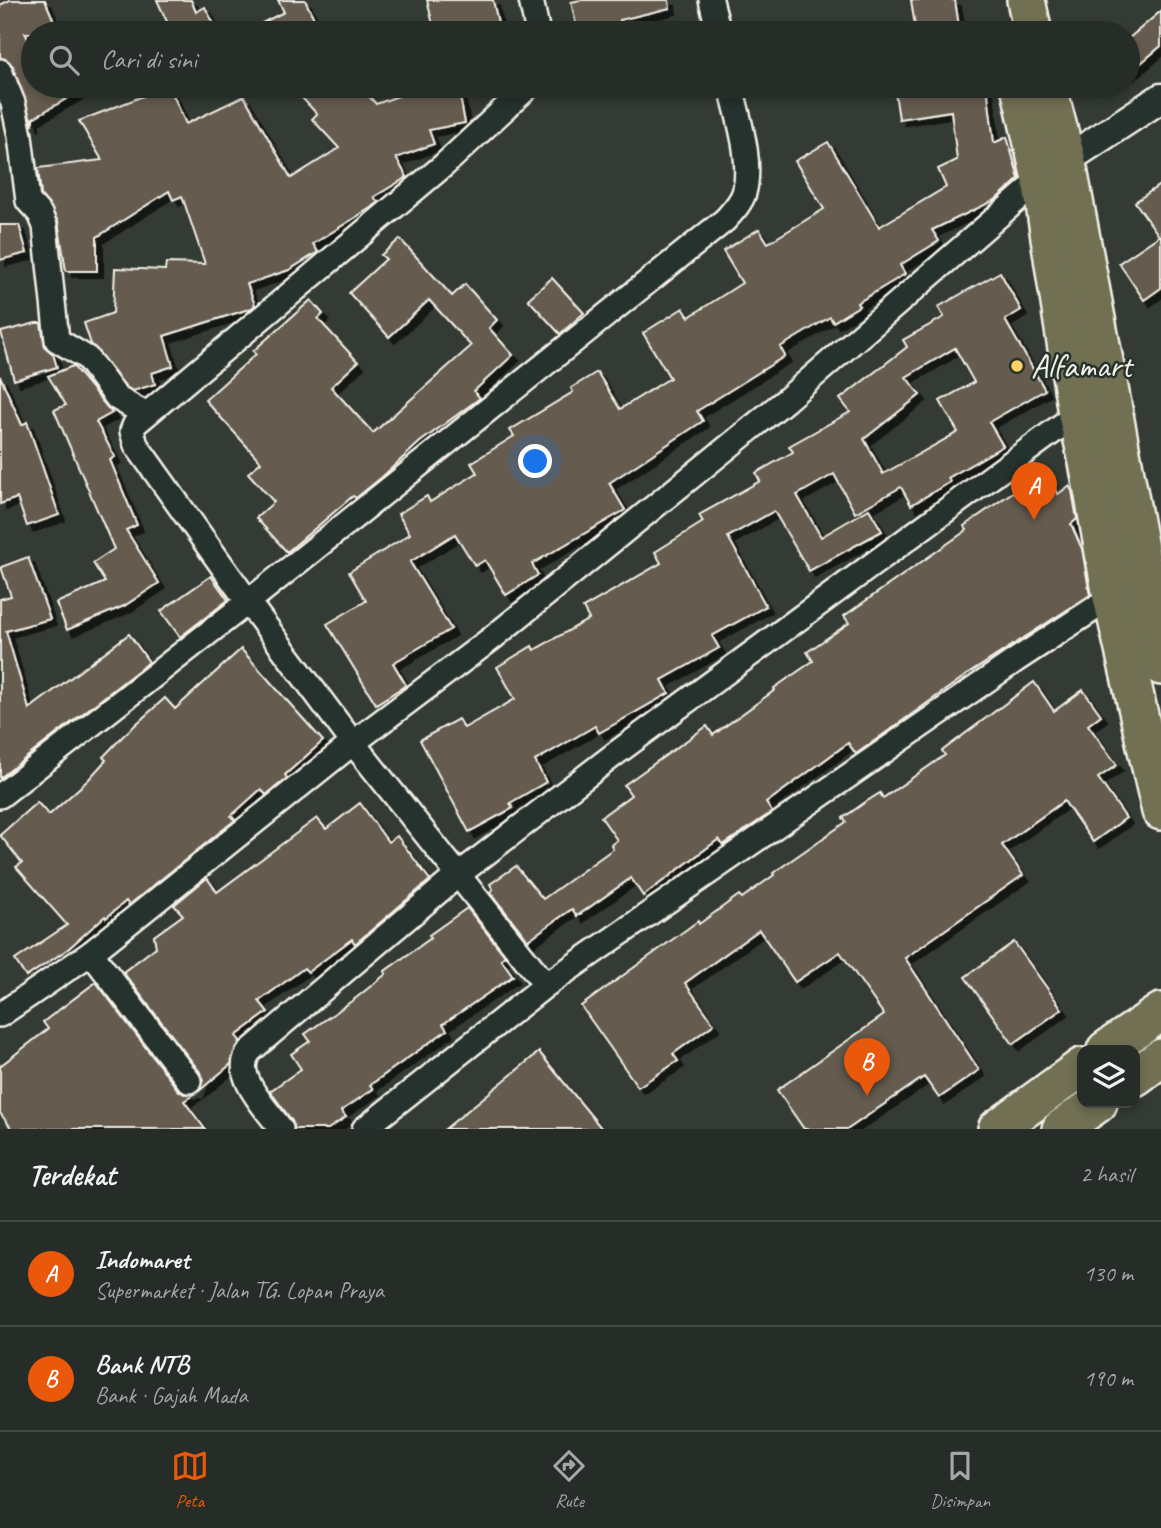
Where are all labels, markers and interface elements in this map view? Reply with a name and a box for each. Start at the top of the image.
search box [21,21,1140,98]
icon: search [45,41,83,79]
text: Cari di sini [101,43,197,76]
place label: Alfamart [1031,345,1135,387]
marker: Alfamart [1009,358,1025,374]
your location [518,444,552,478]
pin: A [1011,462,1057,520]
pin: B [844,1038,890,1096]
map controls [1077,1045,1140,1108]
button: layers [1077,1045,1140,1108]
text: Terdekat [28,1156,116,1194]
text: 2 hasil [1080,1160,1133,1189]
text: Indomaret [95,1243,189,1276]
text: A [45,1259,57,1288]
text: 130 m [1084,1259,1133,1288]
text: Supermarket · Jalan TG. Lopan Praya [95,1276,384,1305]
text: Bank NTB [95,1348,189,1381]
text: B [45,1364,57,1393]
text: 190 m [1084,1364,1133,1393]
text: Bank · Gajah Mada [95,1381,247,1410]
tab: Peta [171,1447,209,1513]
tab: Rute [550,1447,588,1513]
tab: Disimpan [930,1447,990,1513]

